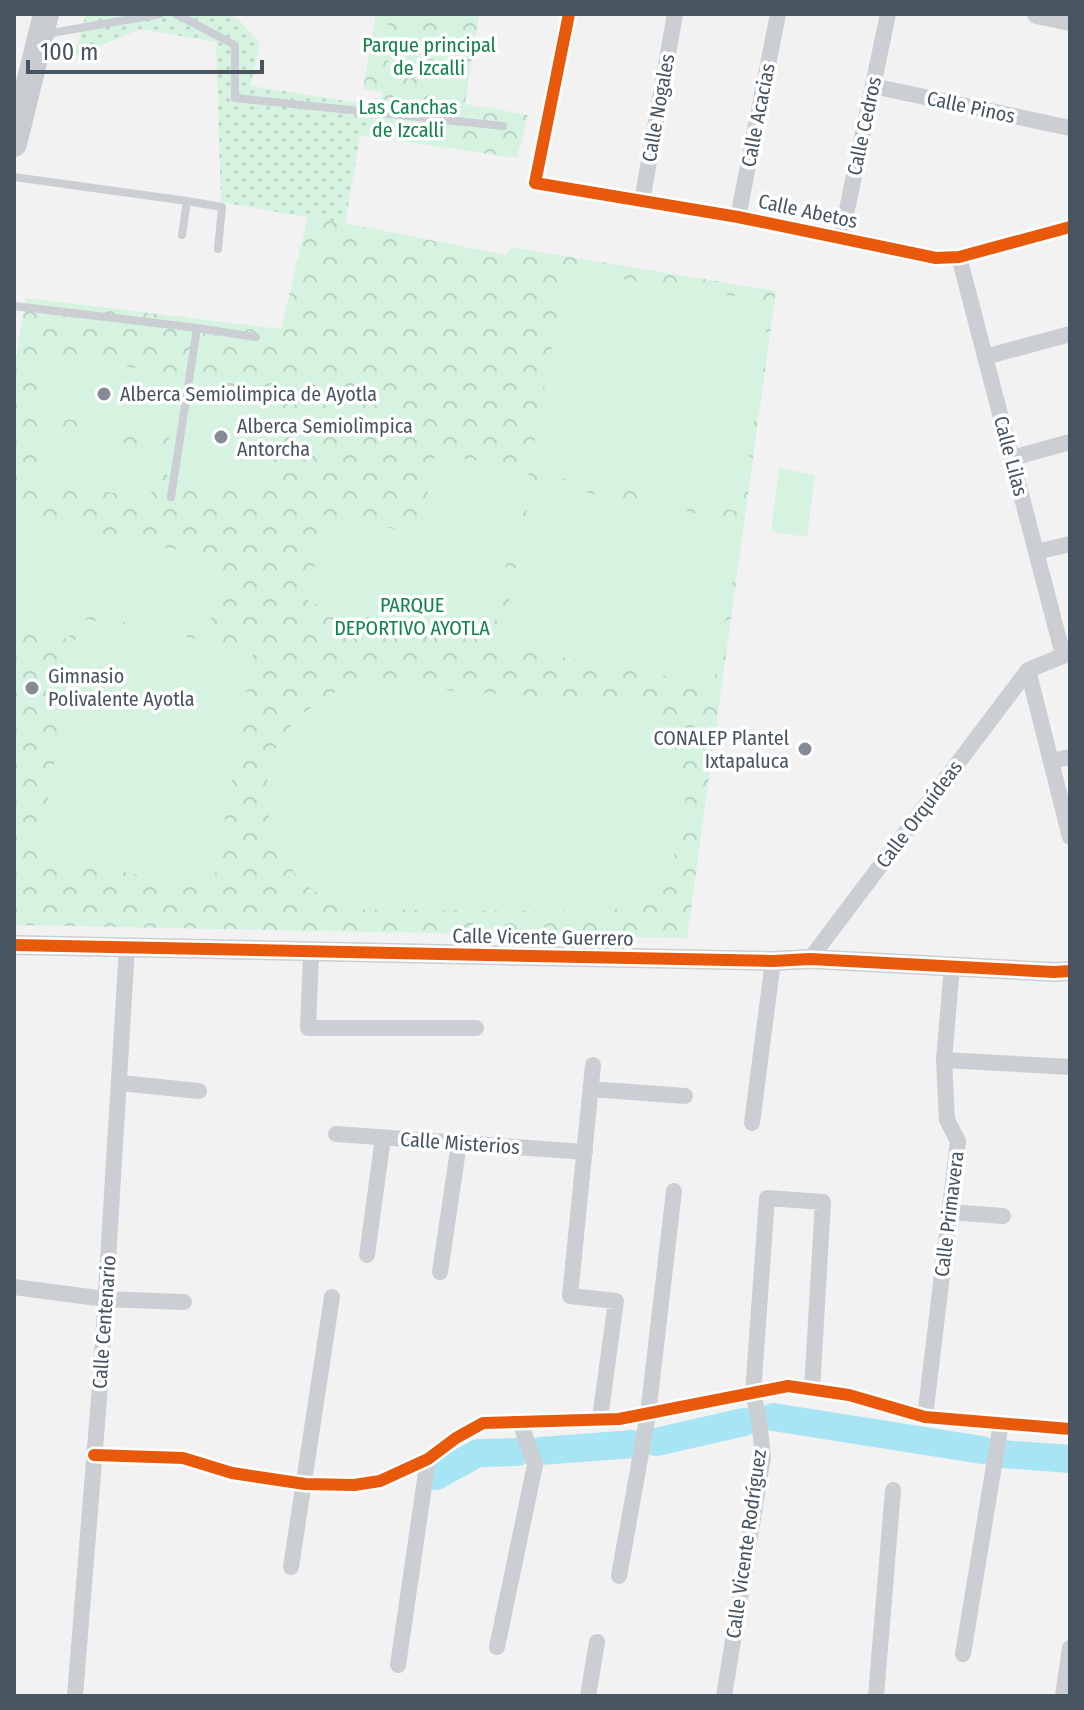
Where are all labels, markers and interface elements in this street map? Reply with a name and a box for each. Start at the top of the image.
scale bar [28,24,262,74]
park label: Parque principal de Izcalli [362,33,496,80]
text: 100 m [40,38,98,66]
street label: Calle Nogales [637,52,679,164]
street label: Calle Acacias [736,61,780,169]
street label: Calle Cedros [842,74,886,178]
street label: Calle Pinos [925,86,1017,128]
park label: Las Canchas de Izcalli [358,95,458,142]
street label: Calle Abetos [756,189,860,233]
place label: Alberca Semiolimpica de Ayotla [120,382,377,406]
marker: Alberca Semiolimpica de Ayotla [95,385,113,403]
street label: Calle Lilas [989,413,1033,499]
place label: Alberca Semiolìmpica Antorcha [237,414,413,461]
marker: Alberca Semiolìmpica Antorcha [212,428,230,446]
park label: PARQUE DEPORTIVO AYOTLA [334,593,490,640]
place label: Gimnasio Polivalente Ayotla [48,664,195,711]
marker: Gimnasio Polivalente Ayotla [23,679,41,697]
place label: CONALEP Plantel Ixtapaluca [653,726,789,773]
marker: CONALEP Plantel Ixtapaluca [796,740,814,758]
street label: Calle Orquídeas [871,755,967,873]
street label: Calle Vicente Guerrero [452,923,634,951]
street label: Calle Misterios [400,1127,520,1159]
street label: Calle Primavera [929,1150,969,1278]
street label: Calle Centenario [87,1254,121,1390]
street label: Calle Vicente Rodríguez [721,1448,771,1640]

